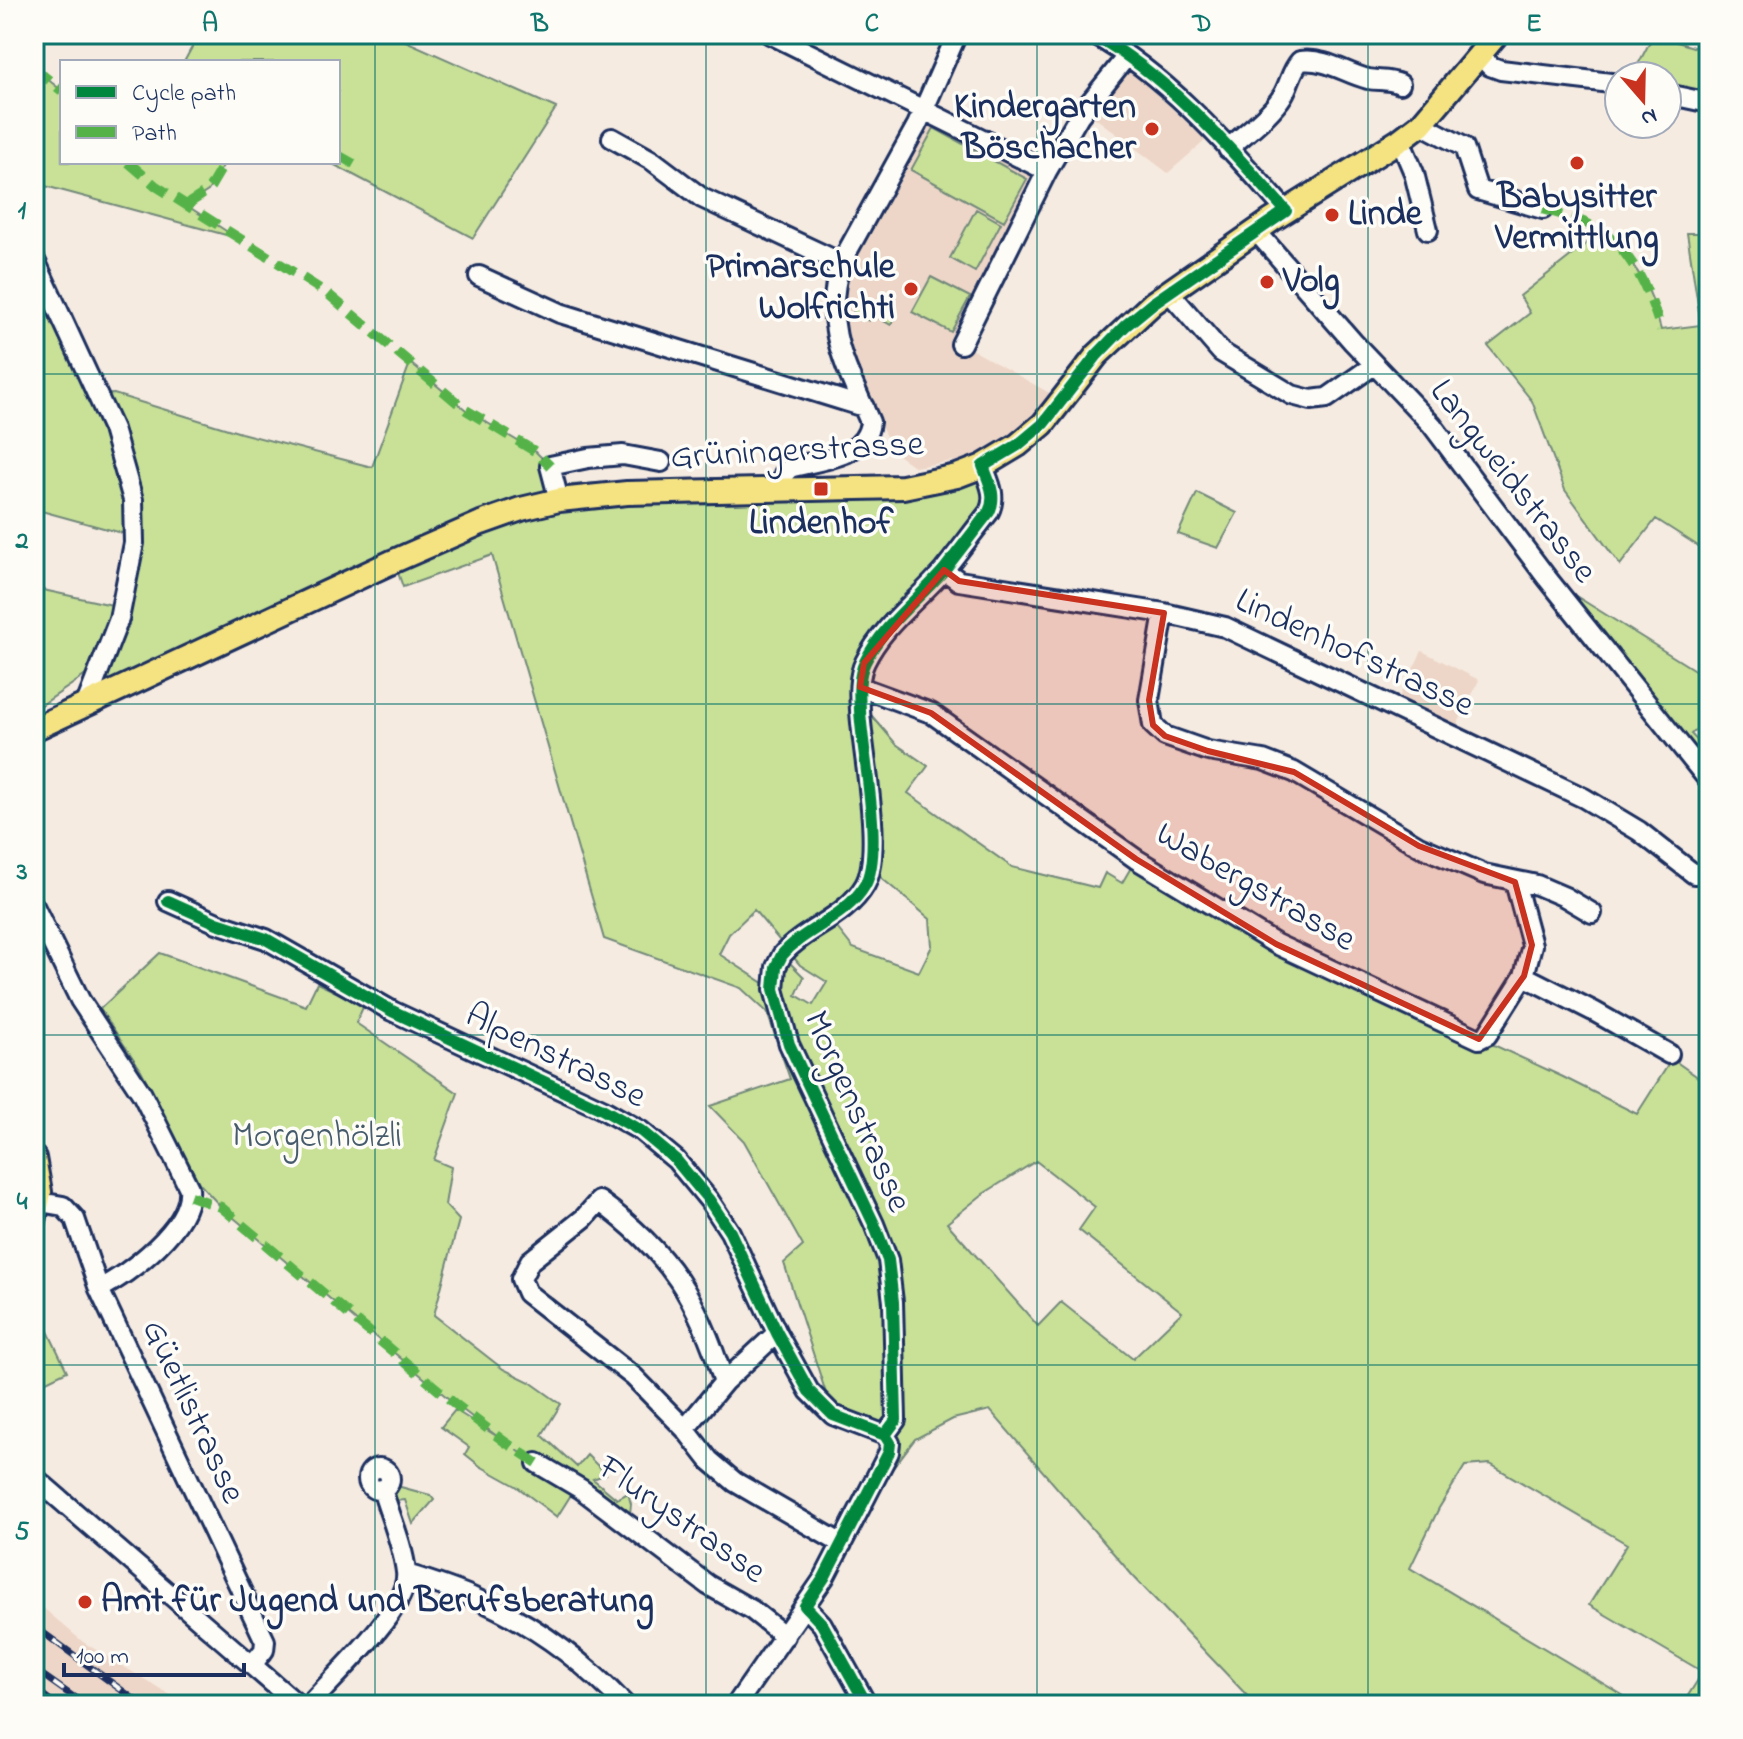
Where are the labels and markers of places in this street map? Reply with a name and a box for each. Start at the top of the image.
place label: Kindergarten Böschacher [954,82,1137,176]
marker: Kindergarten Böschacher [1143,120,1161,138]
marker: Babysitter Vermittlung [1568,154,1586,172]
place label: Babysitter Vermittlung [1494,172,1659,267]
place label: Linde [1348,189,1423,242]
marker: Linde [1323,206,1341,224]
place label: Primarschule Wolfrichti [706,242,896,336]
place label: Volg [1282,256,1340,310]
marker: Volg [1258,273,1276,291]
marker: Primarschule Wolfrichti [902,280,920,298]
marker: Lindenhof [812,480,830,498]
place label: Lindenhof [749,498,894,551]
place label: Amt für Jugend und Berufsberatung [101,1576,654,1630]
marker: Amt für Jugend und Berufsberatung [76,1593,94,1611]

